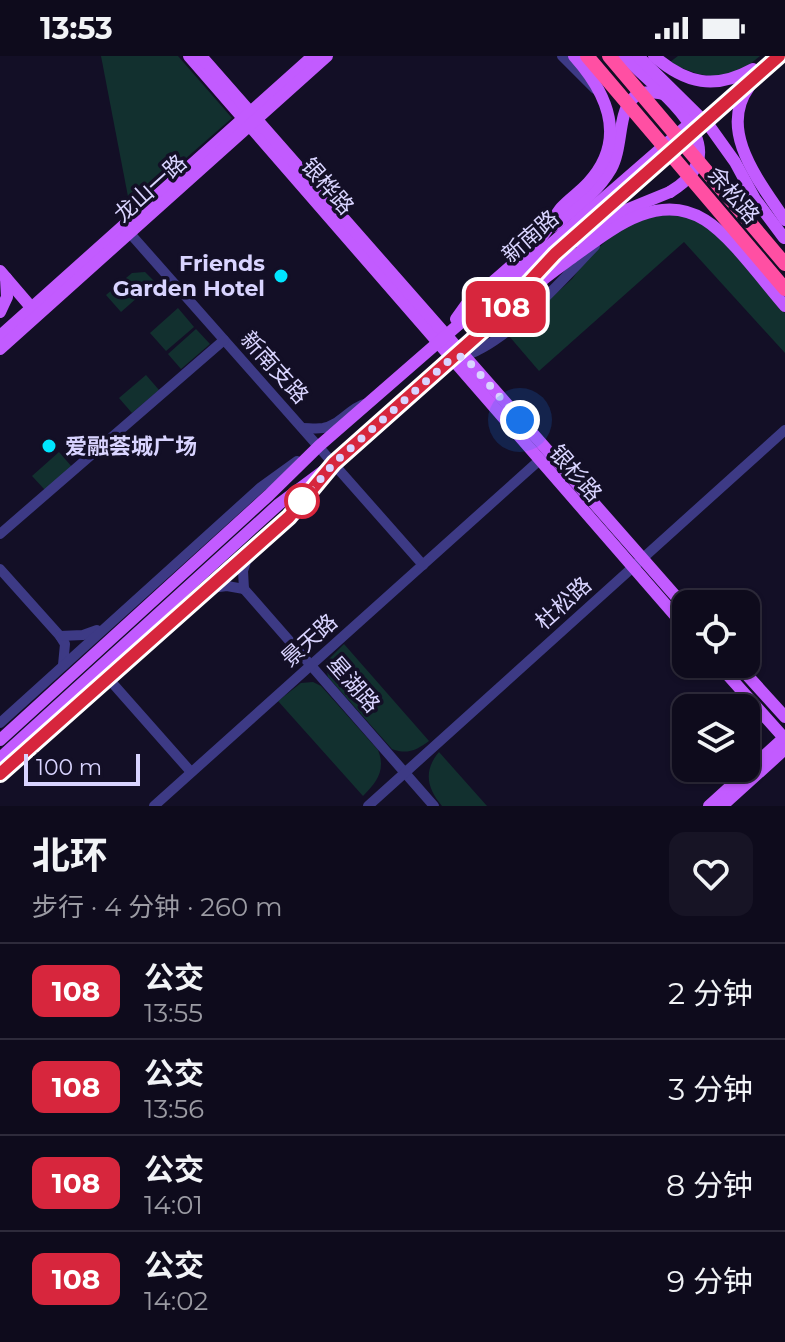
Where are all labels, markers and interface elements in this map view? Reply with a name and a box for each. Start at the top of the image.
text: 13:53 [40,10,113,47]
street label: 龙山一路 [109,149,192,228]
street label: 银桦路 [296,153,359,220]
street label: 余松路 [702,161,765,229]
street label: 新南路 [497,205,564,268]
place label: Friends Garden Hotel [113,250,265,302]
marker: Friends Garden Hotel [272,267,290,285]
line badge: 108 [460,281,552,333]
text: 108 [482,290,530,324]
street label: 新南支路 [235,326,314,409]
your location [500,400,540,440]
place label: 爱融荟城广场 [65,433,197,460]
marker: 爱融荟城广场 [40,437,58,455]
street label: 银杉路 [544,440,607,507]
unlabelled marker [285,484,319,518]
street label: 杜松路 [530,571,597,635]
map controls [672,590,760,782]
button: locate [672,590,760,678]
street label: 景天路 [276,608,343,672]
street label: 星湖路 [322,651,385,718]
button: layers [672,694,760,782]
scale bar [24,750,140,786]
text: 100 m [36,754,102,781]
text: 北环 [32,832,108,879]
button: heart [669,832,753,916]
text: 步行 · 4 分钟 · 260 m [32,891,283,923]
text: 公交 [144,959,204,996]
text: 108 [52,974,100,1008]
text: 2 分钟 [668,975,753,1012]
text: 13:55 [144,997,203,1029]
text: 公交 [144,1055,204,1092]
text: 108 [52,1070,100,1104]
text: 3 分钟 [668,1071,753,1108]
text: 13:56 [144,1093,204,1125]
text: 公交 [144,1151,204,1188]
text: 108 [52,1166,100,1200]
text: 8 分钟 [666,1167,753,1204]
text: 14:01 [144,1189,203,1221]
text: 公交 [144,1247,204,1284]
text: 108 [52,1262,100,1296]
text: 9 分钟 [667,1263,753,1300]
text: 14:02 [144,1285,208,1317]

